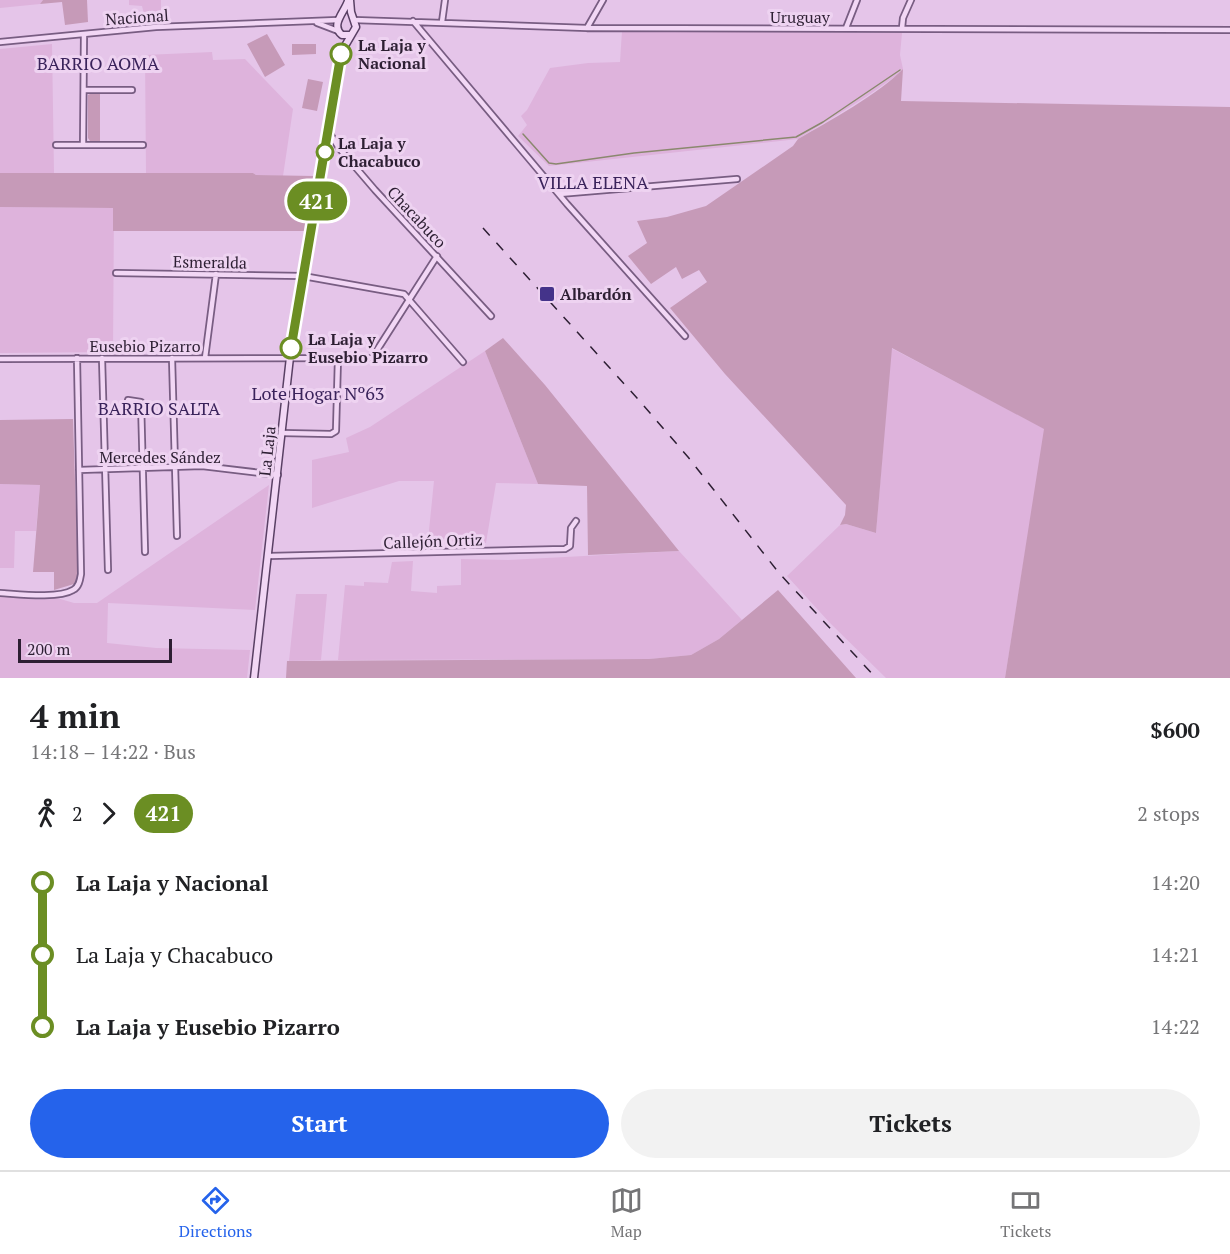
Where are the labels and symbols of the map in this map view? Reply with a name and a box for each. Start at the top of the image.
street label: Nacional [105,4,170,30]
street label: Uruguay [770,6,831,28]
place label: La Laja y Nacional [358,34,426,74]
marker: La Laja y Nacional [330,43,352,65]
district label: BARRIO AOMA [37,51,160,75]
place label: La Laja y Chacabuco [338,132,421,172]
marker: La Laja y Chacabuco [316,143,334,161]
district label: VILLA ELENA [537,170,649,194]
street label: Chacabuco [383,181,451,253]
line badge: 421 [282,182,352,220]
street label: Esmeralda [173,250,247,274]
place label: Albardón [560,283,632,305]
marker: Albardón [538,285,556,303]
place label: La Laja y Eusebio Pizarro [308,328,428,368]
street label: Eusebio Pizarro [89,335,201,357]
marker: La Laja y Eusebio Pizarro [280,337,302,359]
district label: Lote Hogar Nº63 [252,381,384,405]
district label: BARRIO SALTA [98,396,221,420]
street label: La Laja [253,425,281,477]
street label: Mercedes Sández [99,446,221,468]
street label: Callejón Ortiz [383,528,483,554]
scale bar [18,636,172,664]

